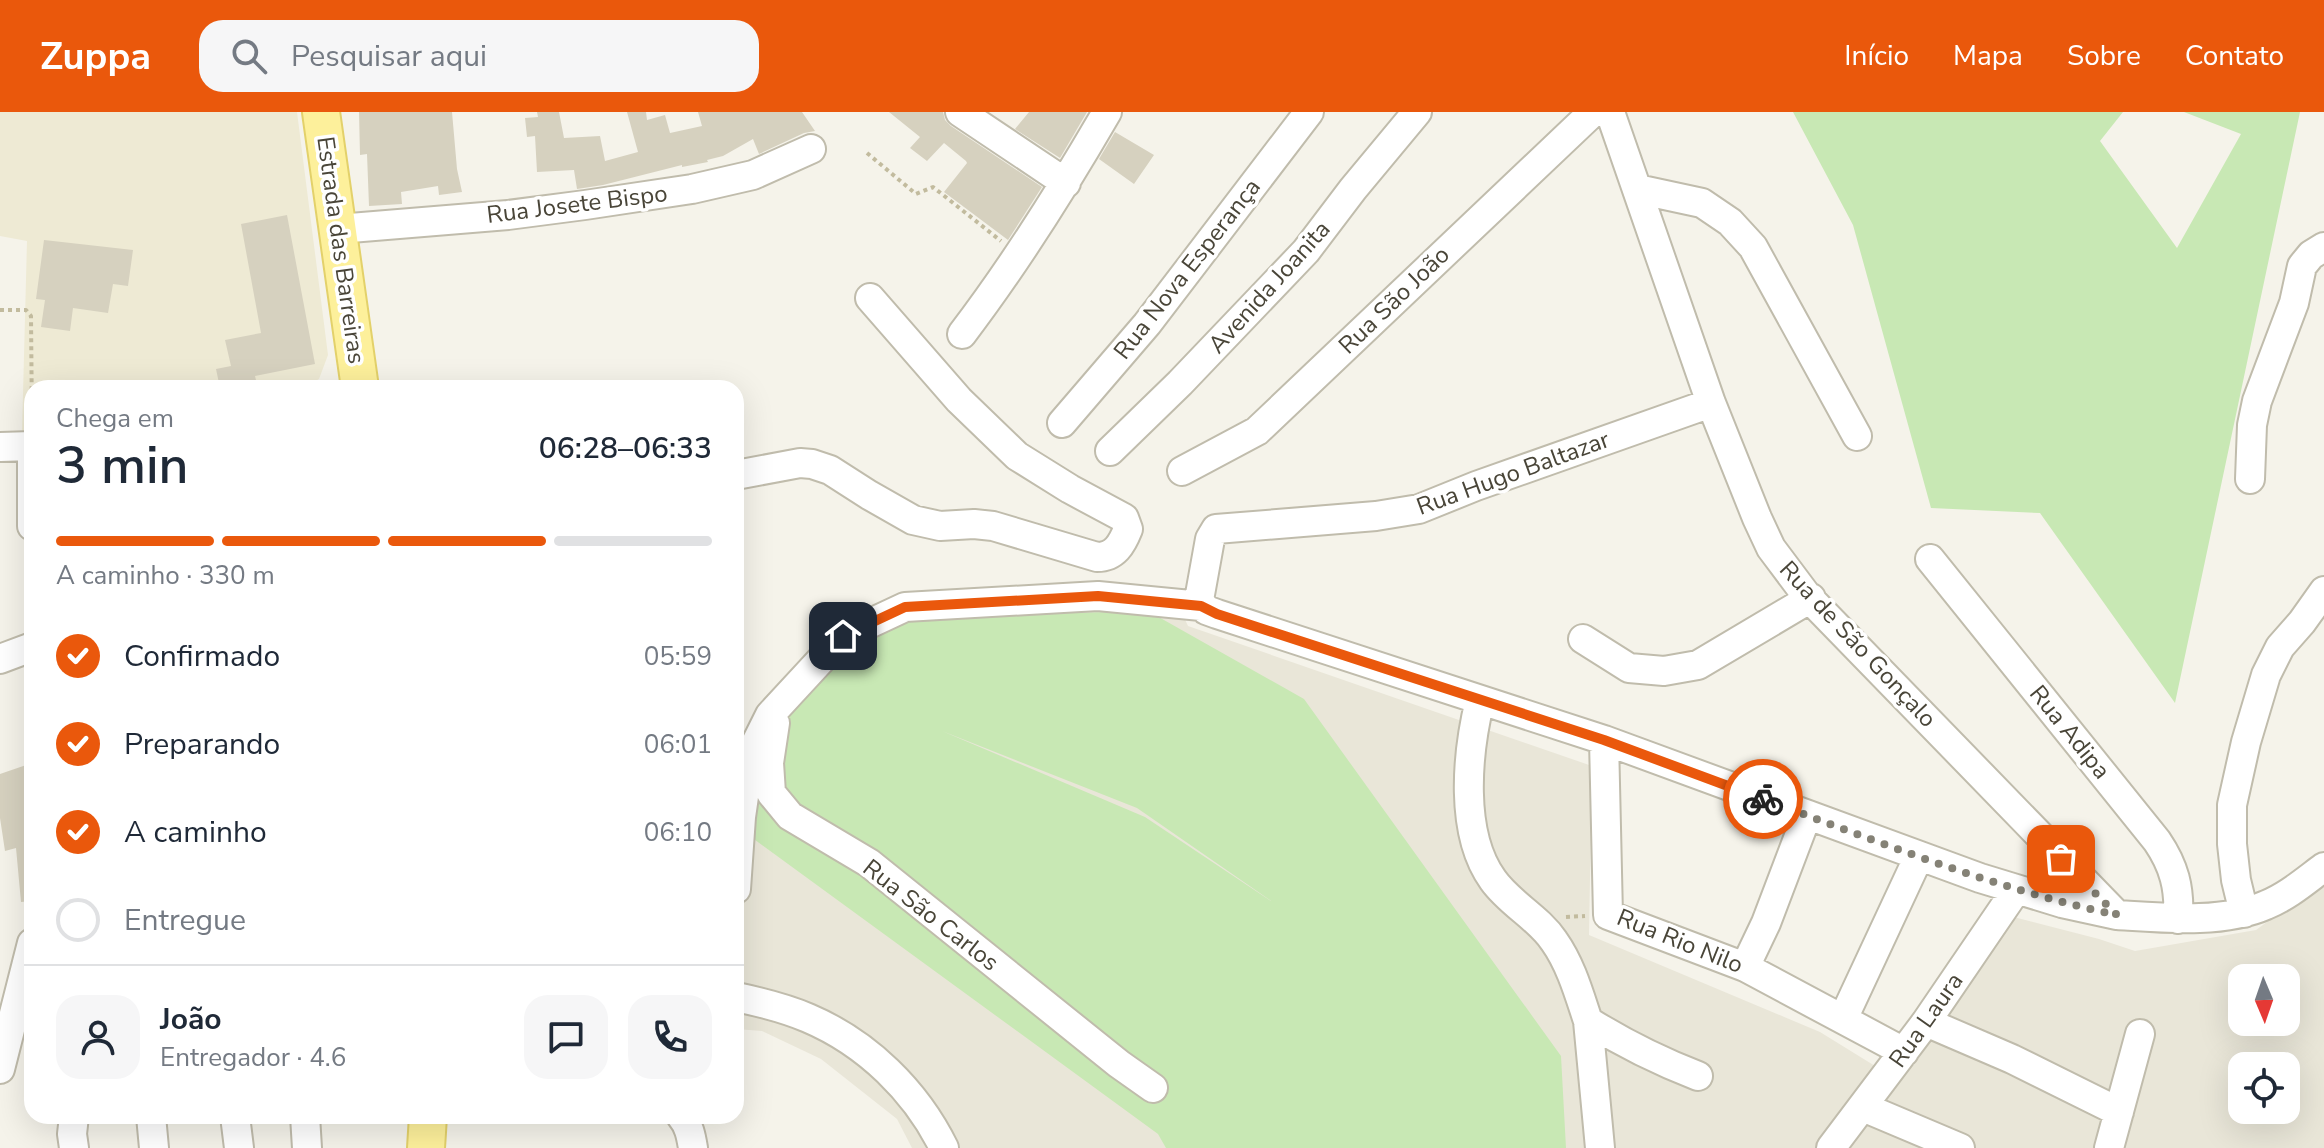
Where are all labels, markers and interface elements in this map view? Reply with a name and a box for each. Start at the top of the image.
search box [199,20,759,92]
text: Zuppa [40,31,151,82]
icon: search [227,34,271,78]
text: Pesquisar aqui [291,36,487,77]
text: Início [1844,37,1909,75]
text: Mapa [1953,37,2023,75]
text: Sobre [2067,37,2141,75]
text: Contato [2185,37,2284,75]
street label: Estrada das Barreiras [309,134,373,366]
street label: Rua Nova Esperança [1106,172,1268,366]
street label: Rua Josete Bispo [485,177,669,231]
street label: Avenida Joanita [1201,214,1337,360]
street label: Rua São João [1332,239,1456,361]
text: Chega em [56,401,174,436]
street label: Rua Hugo Baltazar [1412,423,1614,523]
text: 06:28–06:33 [539,428,712,469]
text: 3 min [56,430,189,501]
street label: Rua de São Gonçalo [1772,554,1944,734]
text: A caminho · 330 m [56,558,275,593]
pin [809,602,877,670]
icon: home [821,614,865,658]
icon: check [56,634,100,678]
text: Confirmado [124,636,280,677]
text: 05:59 [644,639,712,674]
street label: Rua Adipa [2022,678,2118,786]
icon: check [56,722,100,766]
text: Preparando [124,724,280,765]
text: 06:01 [644,727,712,762]
courier [1723,759,1803,839]
icon: bike [1741,777,1785,821]
icon: check [56,810,100,854]
text: A caminho [124,812,267,853]
text: 06:10 [644,815,712,850]
pin [2027,825,2095,893]
icon: bag [2039,837,2083,881]
street label: Rua São Carlos [856,852,1006,978]
text: Entregue [124,900,246,941]
street label: Rua Rio Nilo [1612,901,1748,981]
north arrow [2228,964,2300,1036]
map controls [2228,964,2300,1124]
street label: Rua Laura [1882,966,1970,1074]
button: person [56,995,140,1079]
button: chat [524,995,608,1079]
button: phone [628,995,712,1079]
text: João [160,999,222,1040]
text: Entregador · 4.6 [160,1040,346,1075]
button: locate [2228,1052,2300,1124]

